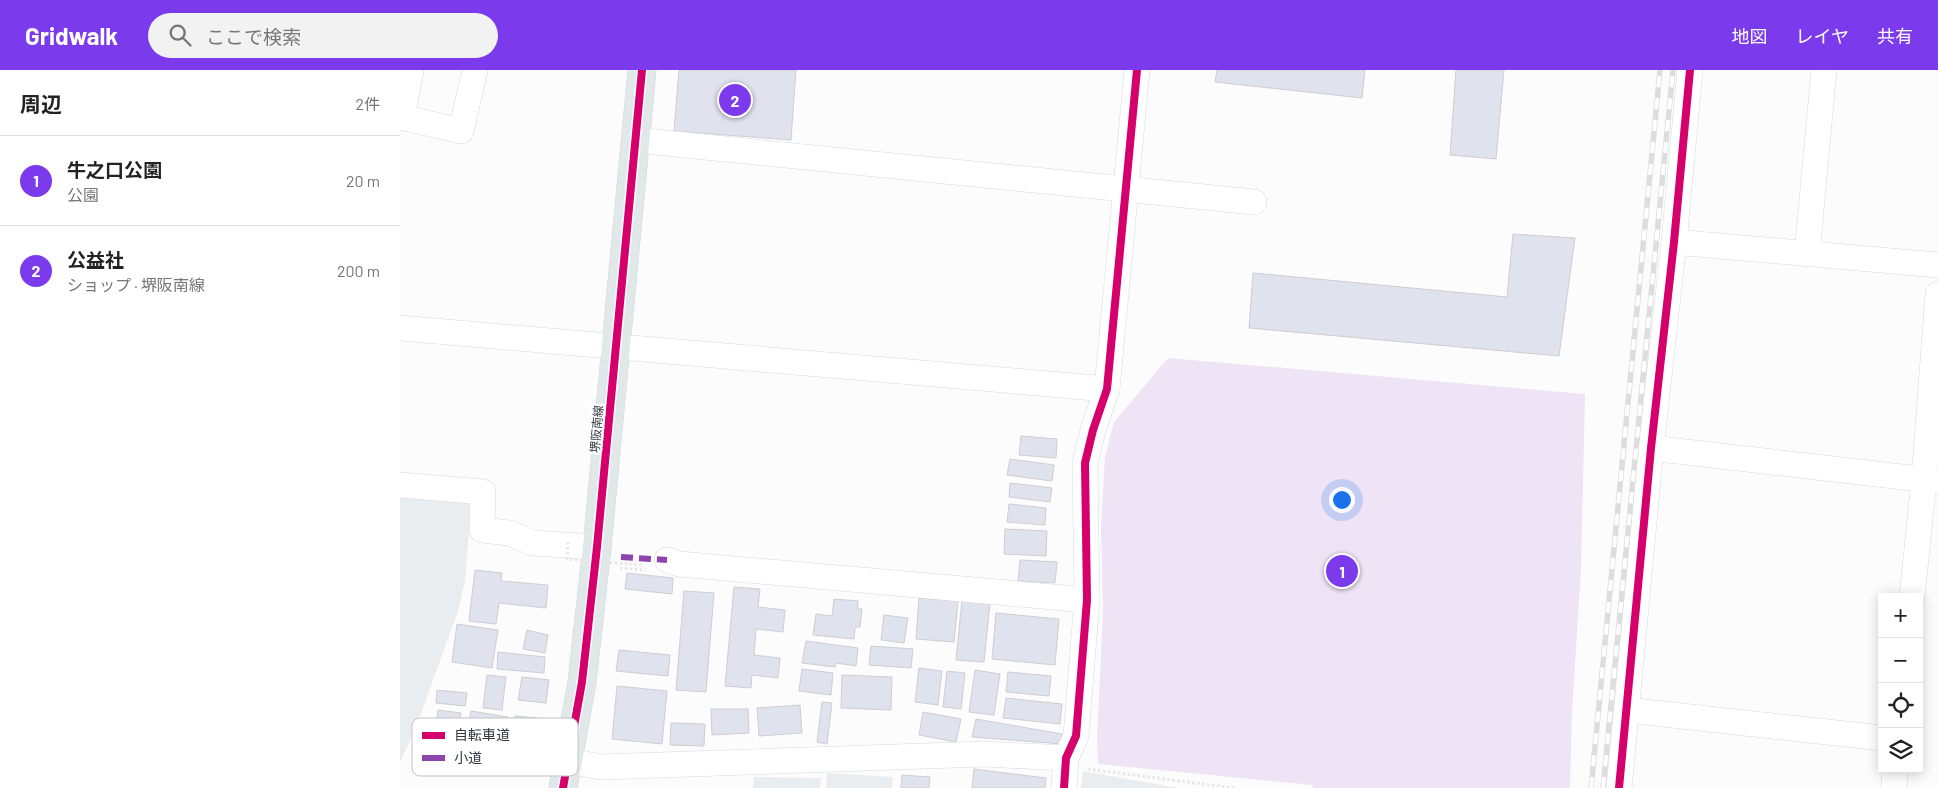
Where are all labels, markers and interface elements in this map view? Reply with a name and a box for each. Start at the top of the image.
search box [148,13,498,58]
text: Gridwalk [25,21,118,50]
icon: search [166,21,194,49]
text: ここで検索 [206,25,301,48]
text: 地図 [1732,25,1768,47]
text: レイヤ [1796,25,1849,47]
text: 共有 [1877,25,1913,47]
pin: 2 [719,81,751,119]
text: 周辺 [20,91,62,116]
text: 2件 [355,94,380,113]
text: 牛之口公園 [67,158,162,181]
text: 1 [33,171,39,190]
text: 20 m [346,171,380,190]
text: 公園 [67,185,99,204]
text: 公益社 [67,248,124,271]
text: 2 [32,261,40,280]
text: 200 m [337,261,380,280]
text: ショップ · 堺阪南線 [67,275,205,294]
street label: 堺阪南線 [587,404,605,453]
your location [1329,487,1355,513]
pin: 1 [1326,552,1358,590]
map controls [1878,593,1923,773]
button: + [1878,593,1923,638]
button: − [1878,638,1923,683]
button: locate [1878,683,1923,728]
legend [412,718,578,776]
text: 自転車道 [454,726,510,743]
button: layers [1878,728,1923,773]
text: 小道 [454,749,482,766]

